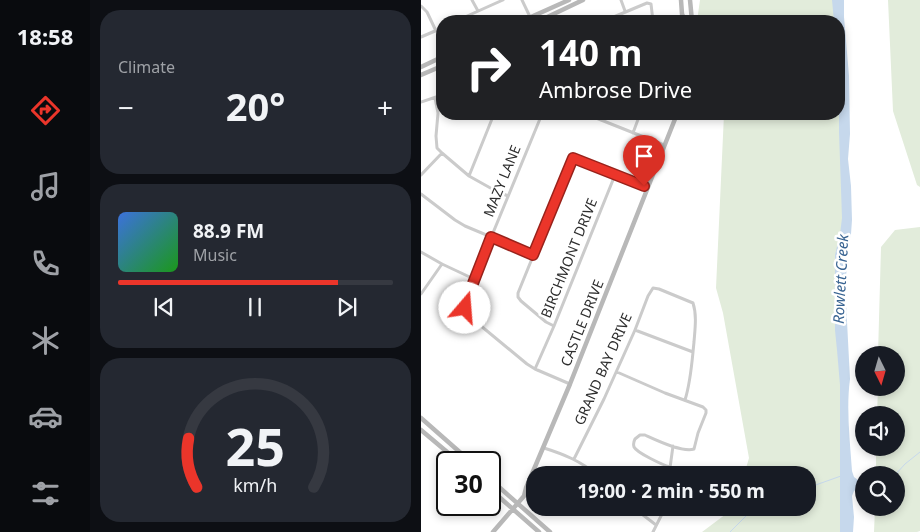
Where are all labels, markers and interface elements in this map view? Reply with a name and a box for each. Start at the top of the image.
text: 18:58 [17,21,73,51]
text: 140 m [539,29,642,76]
icon: right [456,35,521,100]
text: Climate [118,56,175,78]
text: Ambrose Drive [539,74,692,104]
text: 20° [226,80,285,132]
text: − [118,88,134,126]
text: + [377,88,393,126]
icon: directions [28,93,63,128]
pin [623,135,665,186]
street label: MAZY LANE [479,142,525,220]
icon: arrive [630,142,658,170]
icon: music [28,169,63,204]
street label: BIRCHMONT DRIVE [536,195,601,320]
text: 88.9 FM [193,218,264,244]
water label: Rowlett Creek [828,233,852,324]
text: Music [193,244,237,266]
icon: phone [28,246,63,281]
street label: CASTLE DRIVE [556,277,608,369]
position arrow [438,281,490,333]
icon: previous [150,293,178,321]
icon: pause [241,293,269,321]
icon: next [333,293,361,321]
street label: GRAND BAY DRIVE [569,310,636,428]
icon: climate [28,323,63,358]
north arrow [855,346,905,396]
map controls [855,346,905,516]
icon: car [28,399,63,434]
button: sound [855,406,905,456]
text: 25 [226,410,285,481]
speed limit sign: 30 [436,451,501,516]
button: search [855,466,905,516]
text: km/h [234,473,277,497]
icon: filters [28,476,63,511]
text: 19:00 · 2 min · 550 m [577,478,765,504]

